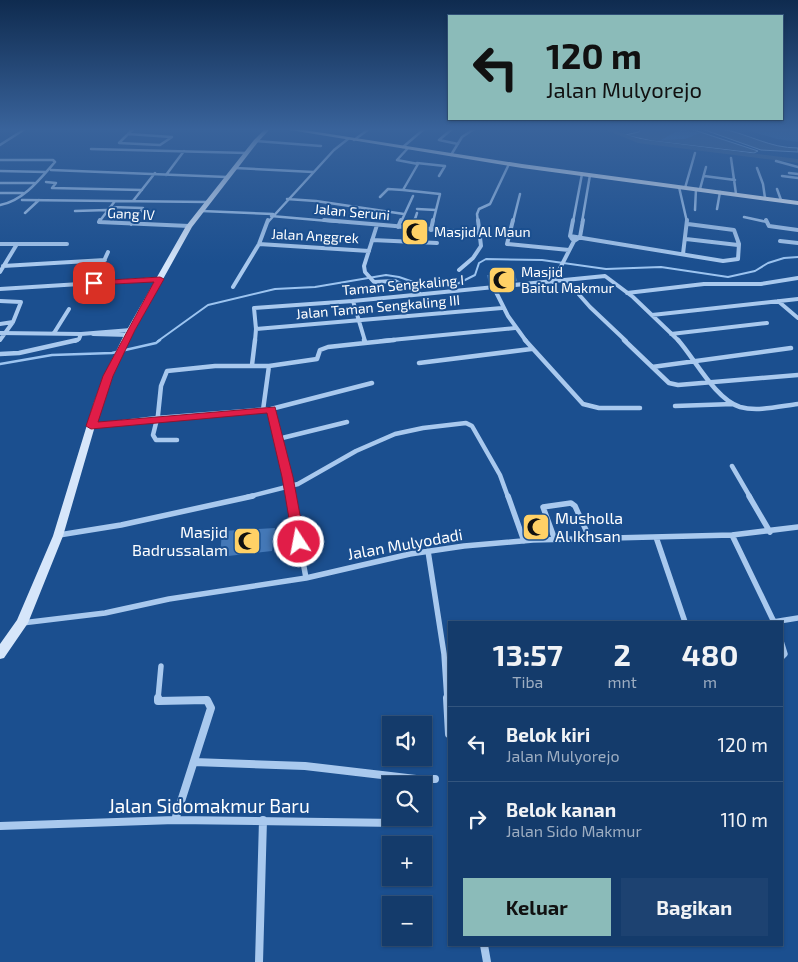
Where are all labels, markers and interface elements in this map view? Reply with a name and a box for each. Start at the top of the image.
text: 120 m [546,34,642,76]
icon: left [463,35,528,100]
text: Jalan Mulyorejo [546,76,702,102]
street label: Jalan Seruni [313,200,391,223]
street label: Gang IV [107,204,156,223]
mosque icon: Masjid Al Maun [400,217,430,247]
place label: Masjid Al Maun [434,223,531,240]
street label: Jalan Anggrek [271,225,359,246]
pin [73,262,115,304]
place label: Masjid Baitul Makmur [521,263,614,296]
mosque icon: Masjid Baitul Makmur [487,265,517,295]
icon: arrive [80,269,108,297]
street label: Taman Sengkaling I [341,271,465,298]
street label: Jalan Taman Sengkaling III [295,291,461,322]
place label: Musholla Al Ikhsan [555,508,623,545]
mosque icon: Musholla Al Ikhsan [521,512,551,542]
position arrow [272,515,324,567]
place label: Masjid Badrussalam [132,522,228,559]
street label: Jalan Mulyodadi [346,524,464,563]
mosque icon: Masjid Badrussalam [232,526,262,556]
text: 13:57 [493,636,563,672]
text: 2 [613,636,631,672]
text: 480 [682,636,738,672]
text: Tiba [512,672,543,691]
text: mnt [607,672,637,691]
text: m [703,672,717,691]
map controls [382,716,432,946]
button: sound [382,716,432,766]
text: Belok kiri [506,723,590,746]
icon: left [463,730,491,758]
text: 120 m [717,733,768,756]
text: Jalan Mulyorejo [506,746,620,765]
button: search [382,776,432,826]
street label: Jalan Sidomakmur Baru [108,794,310,817]
text: Belok kanan [506,798,616,821]
icon: right [463,805,491,833]
text: 110 m [721,808,768,831]
text: Jalan Sido Makmur [506,821,642,840]
button: + [382,836,432,886]
button: Keluar [463,878,611,936]
button: Bagikan [621,878,768,936]
button: − [382,896,432,946]

